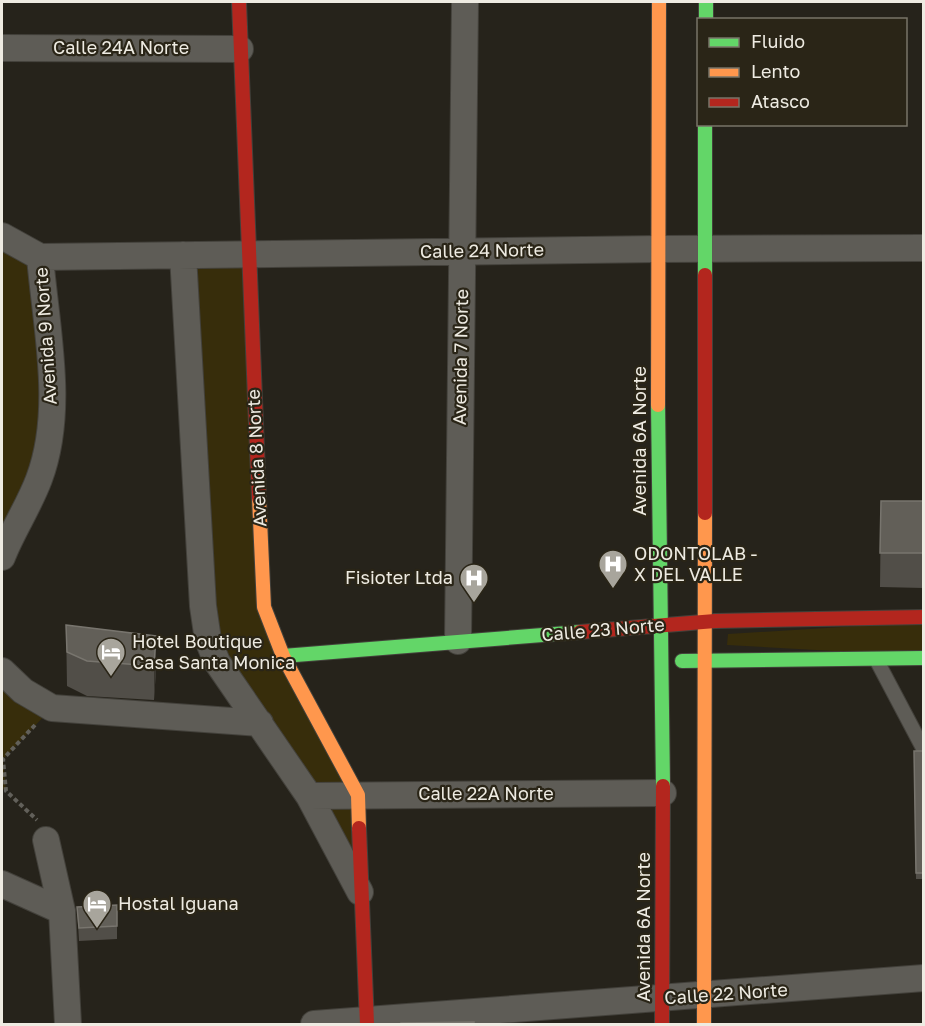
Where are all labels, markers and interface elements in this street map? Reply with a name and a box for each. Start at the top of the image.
legend [697,18,907,126]
text: Fluido [751,30,805,52]
street label: Calle 24A Norte [53,36,189,58]
text: Lento [751,60,800,82]
text: Atasco [751,90,810,112]
street label: Calle 24 Norte [420,238,544,262]
street label: Avenida 9 Norte [29,267,61,406]
street label: Avenida 7 Norte [448,289,472,425]
street label: Avenida 6A Norte [628,366,650,516]
street label: Avenida 8 Norte [241,389,271,527]
place label: ODONTOLAB - X DEL VALLE [634,542,757,585]
hospital icon: ODONTOLAB - X DEL VALLE [597,548,629,590]
hospital icon: Fisioter Ltda [458,562,490,604]
place label: Fisioter Ltda [345,566,453,588]
street label: Calle 23 Norte [540,613,665,645]
place label: Hotel Boutique Casa Santa Monica [132,630,295,673]
hotel icon: Hotel Boutique Casa Santa Monica [95,636,127,678]
street label: Calle 22A Norte [418,782,554,804]
street label: Avenida 6A Norte [632,852,654,1002]
hotel icon: Hostal Iguana [81,888,113,930]
place label: Hostal Iguana [118,892,239,914]
street label: Calle 22 Norte [664,978,788,1008]

